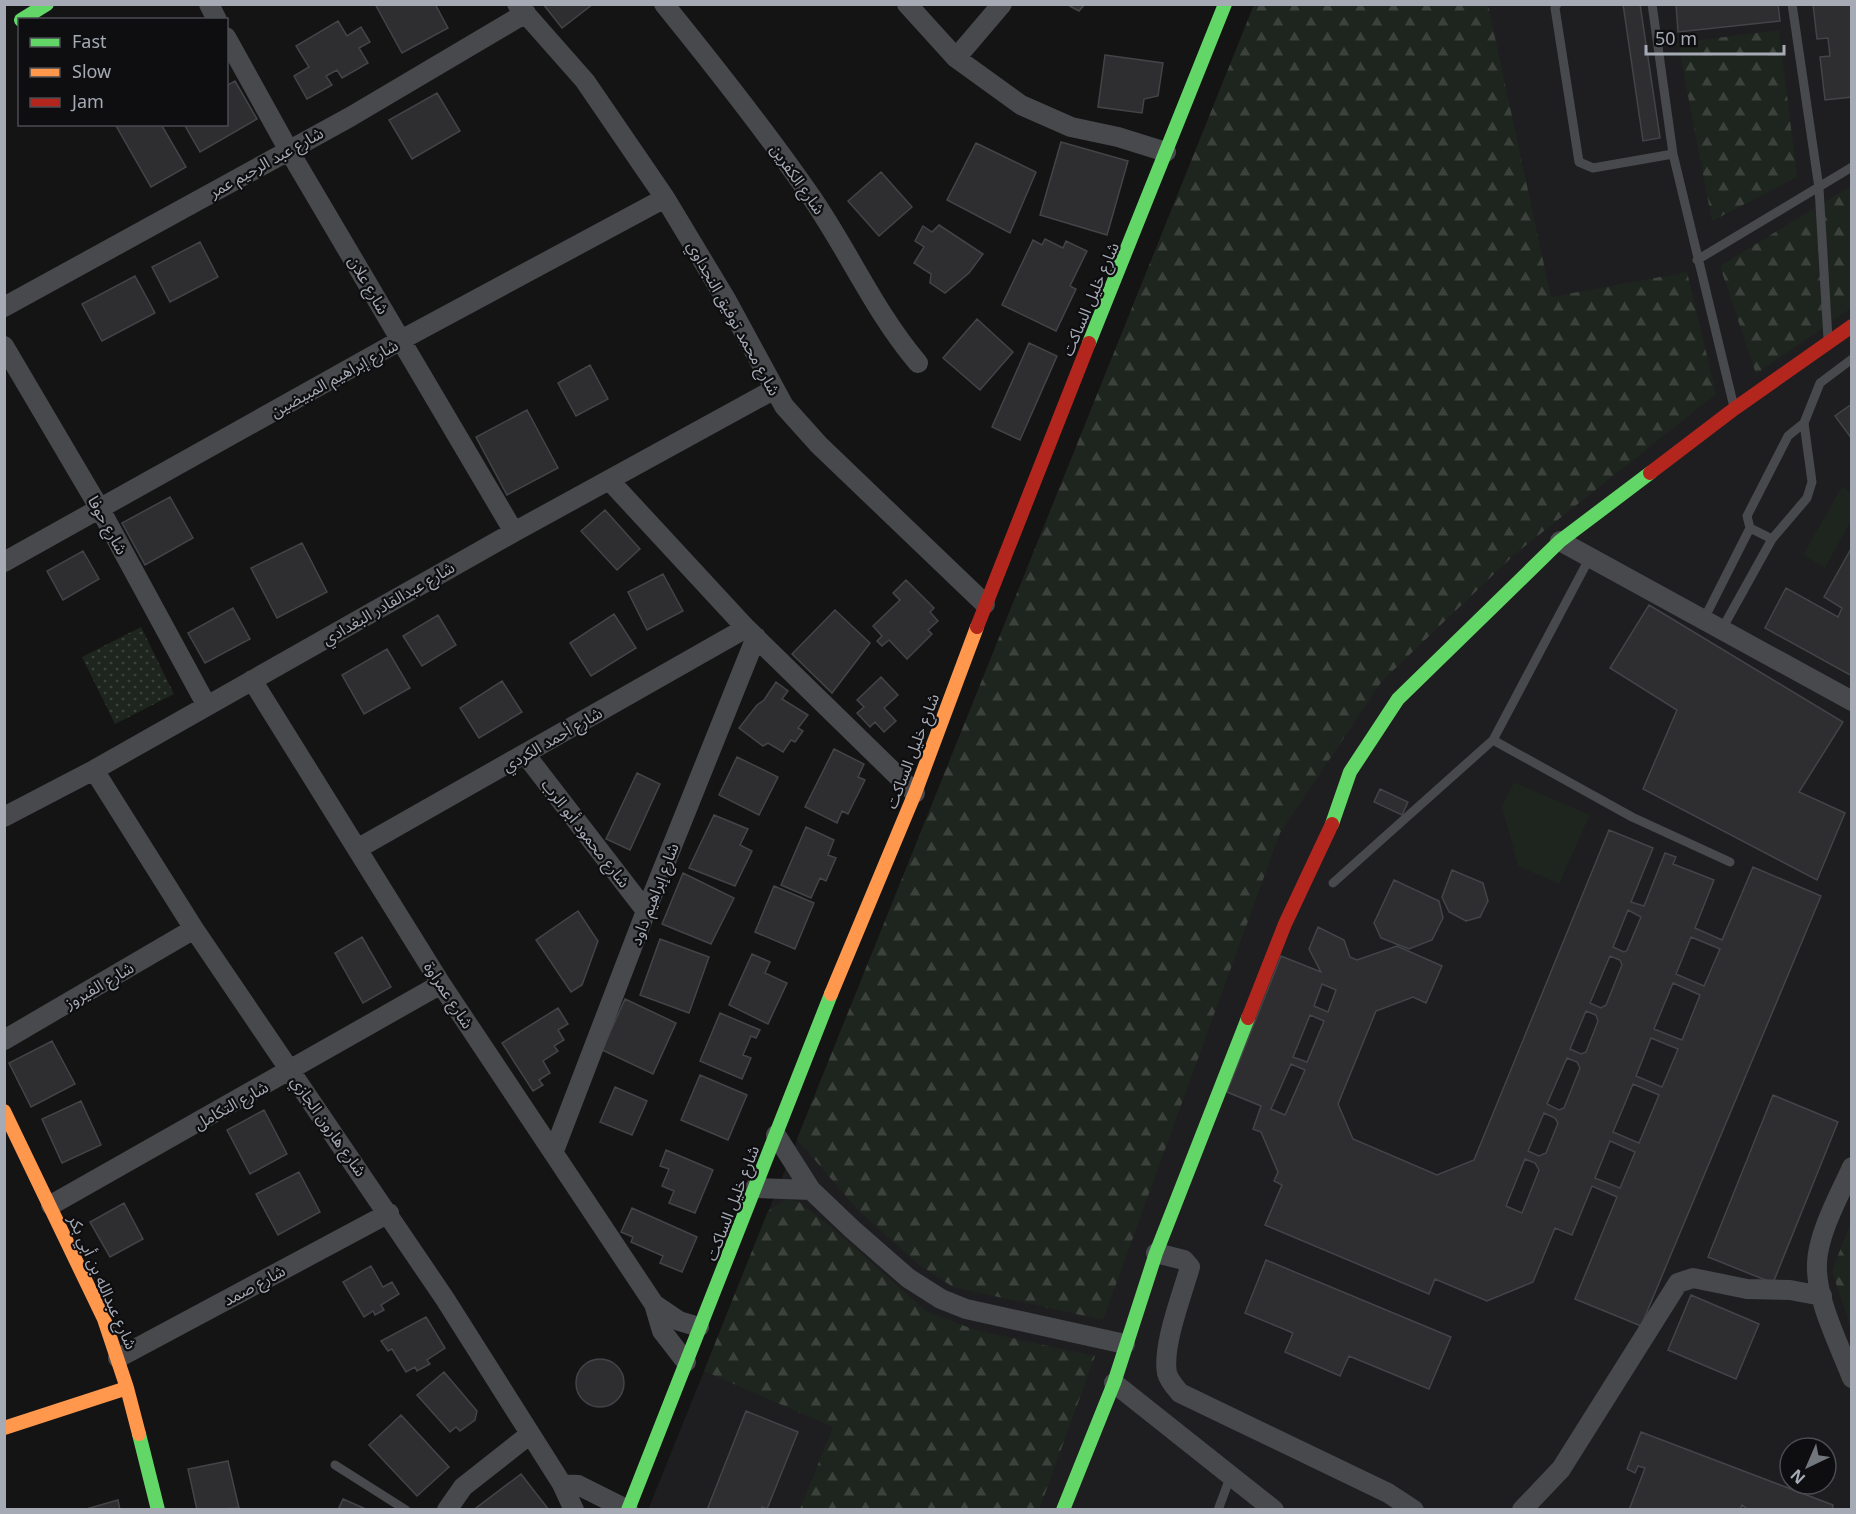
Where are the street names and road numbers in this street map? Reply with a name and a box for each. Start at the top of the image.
street label: شارع عبد الرحيم عمر [204,121,328,205]
street label: شارع الكفرين [764,139,830,220]
street label: شارع محمد توفيق النجداوي [681,237,786,400]
street label: شارع خليل الساكت [1056,239,1126,360]
street label: شارع علان [342,252,395,319]
street label: شارع إبراهيم المبيضين [266,334,403,424]
street label: شارع حوفا [81,492,133,559]
street label: شارع عبدالقادر البغدادي [318,556,459,652]
street label: شارع خليل الساكت [880,690,946,812]
street label: شارع أحمد الكردي [498,701,607,778]
street label: شارع محمود أبو الرب [535,774,635,893]
street label: شارع إبراهيم داود [624,840,685,949]
street label: شارع الفيروز [59,956,139,1016]
street label: شارع عمراوة [417,957,479,1034]
street label: شارع هارون الجازي [284,1071,372,1182]
street label: شارع التكامل [190,1075,273,1136]
street label: شارع خليل الساكت [700,1142,766,1264]
street label: شارع عبدالله بن أبي بكر [61,1210,143,1354]
street label: شارع صمد [219,1259,290,1312]

